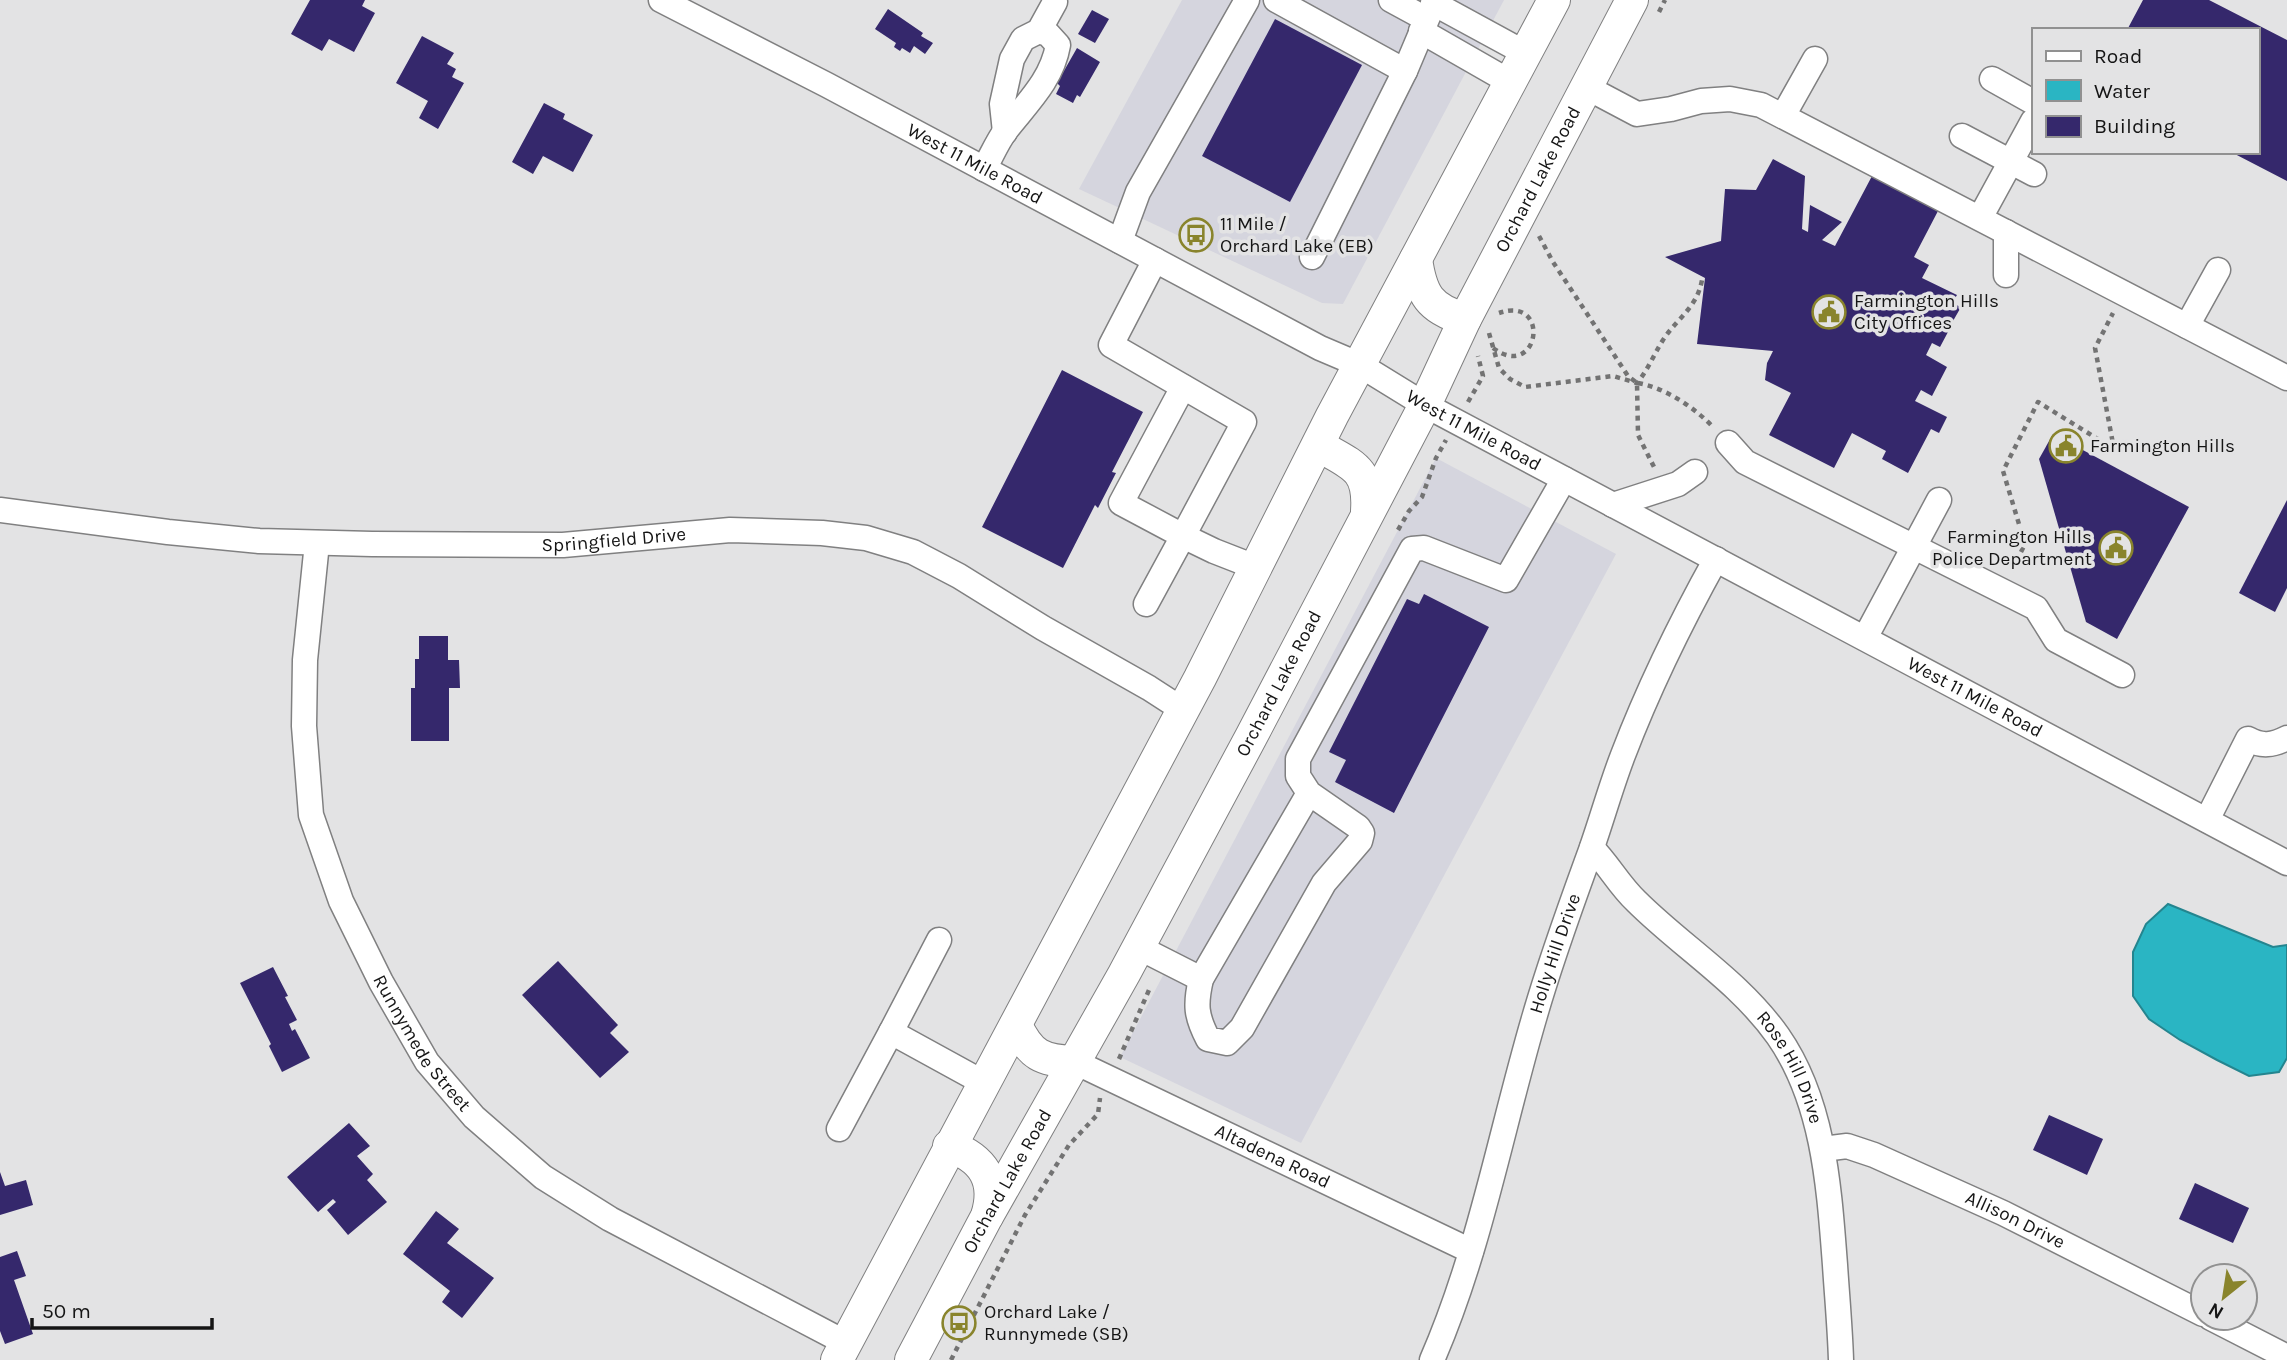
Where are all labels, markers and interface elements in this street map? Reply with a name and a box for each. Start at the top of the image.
legend [2032,28,2259,154]
text: Road [2094,44,2142,68]
text: Water [2094,79,2150,103]
street label: Orchard Lake Road [1491,103,1585,256]
text: Building [2094,114,2175,138]
street label: West 11 Mile Road [903,119,1046,209]
place label: 11 Mile / Orchard Lake (EB) [1220,213,1374,257]
bus stop icon: 11 Mile / Orchard Lake (EB) [1177,216,1215,254]
place label: Farmington Hills City Offices [1854,290,1999,334]
public building icon: Farmington Hills City Offices [1810,293,1848,331]
street label: West 11 Mile Road [1402,385,1545,476]
public building icon: Farmington Hills [2047,427,2085,465]
place label: Farmington Hills [2090,435,2235,457]
street label: Springfield Drive [542,523,687,556]
place label: Farmington Hills Police Department [1932,526,2092,570]
public building icon: Farmington Hills Police Department [2097,529,2135,567]
street label: Orchard Lake Road [1232,607,1326,760]
street label: West 11 Mile Road [1904,652,2047,742]
street label: Holly Hill Drive [1525,891,1585,1016]
street label: Runnymede Street [368,971,475,1116]
street label: Rose Hill Drive [1752,1007,1827,1126]
street label: Orchard Lake Road [958,1105,1056,1257]
street label: Altadena Road [1211,1119,1334,1193]
street label: Allison Drive [1962,1187,2069,1253]
north arrow [2189,1262,2259,1332]
scale bar [32,1286,212,1330]
text: N [2205,1298,2227,1324]
text: 50 m [42,1299,91,1323]
place label: Orchard Lake / Runnymede (SB) [984,1301,1129,1345]
bus stop icon: Orchard Lake / Runnymede (SB) [940,1304,978,1342]

